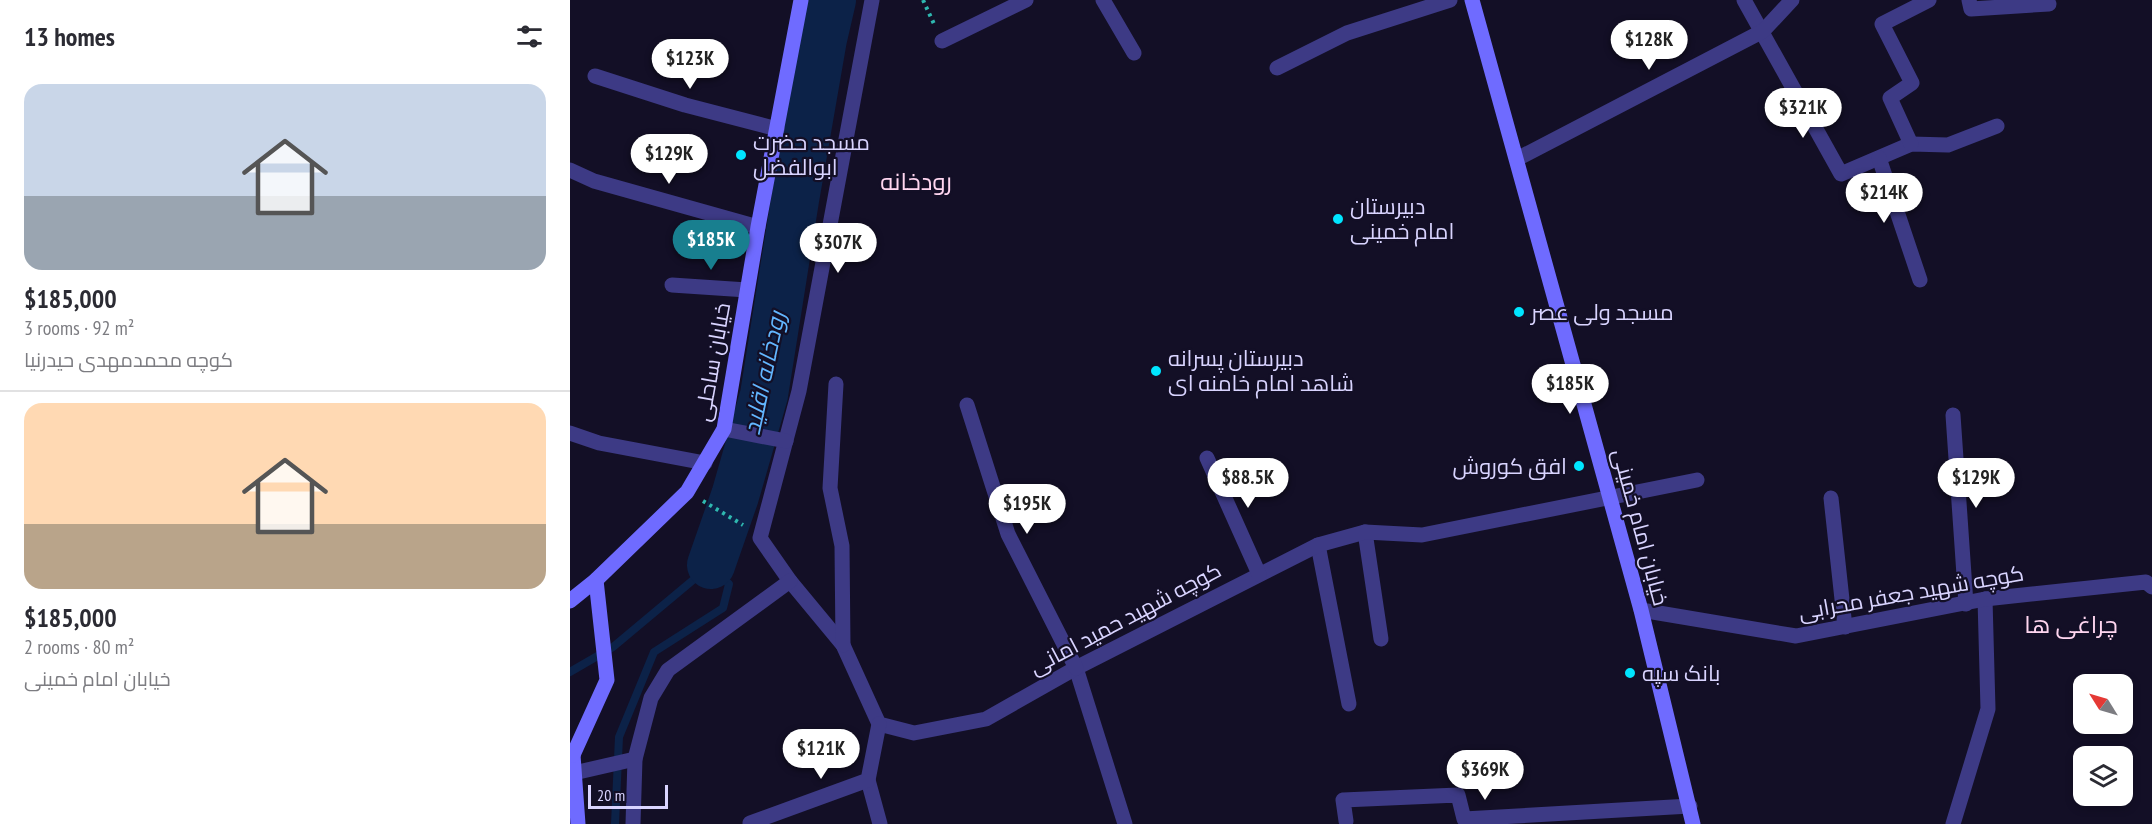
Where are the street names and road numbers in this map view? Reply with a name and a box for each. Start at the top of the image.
street label: خیابان ساحلی [688,301,736,423]
street label: خیابان امام خمینی [1605,445,1675,609]
street label: کوچه شهید حمید امانی [1024,556,1226,681]
street label: کوچه شهید جعفر محرابی [1796,558,2026,627]

